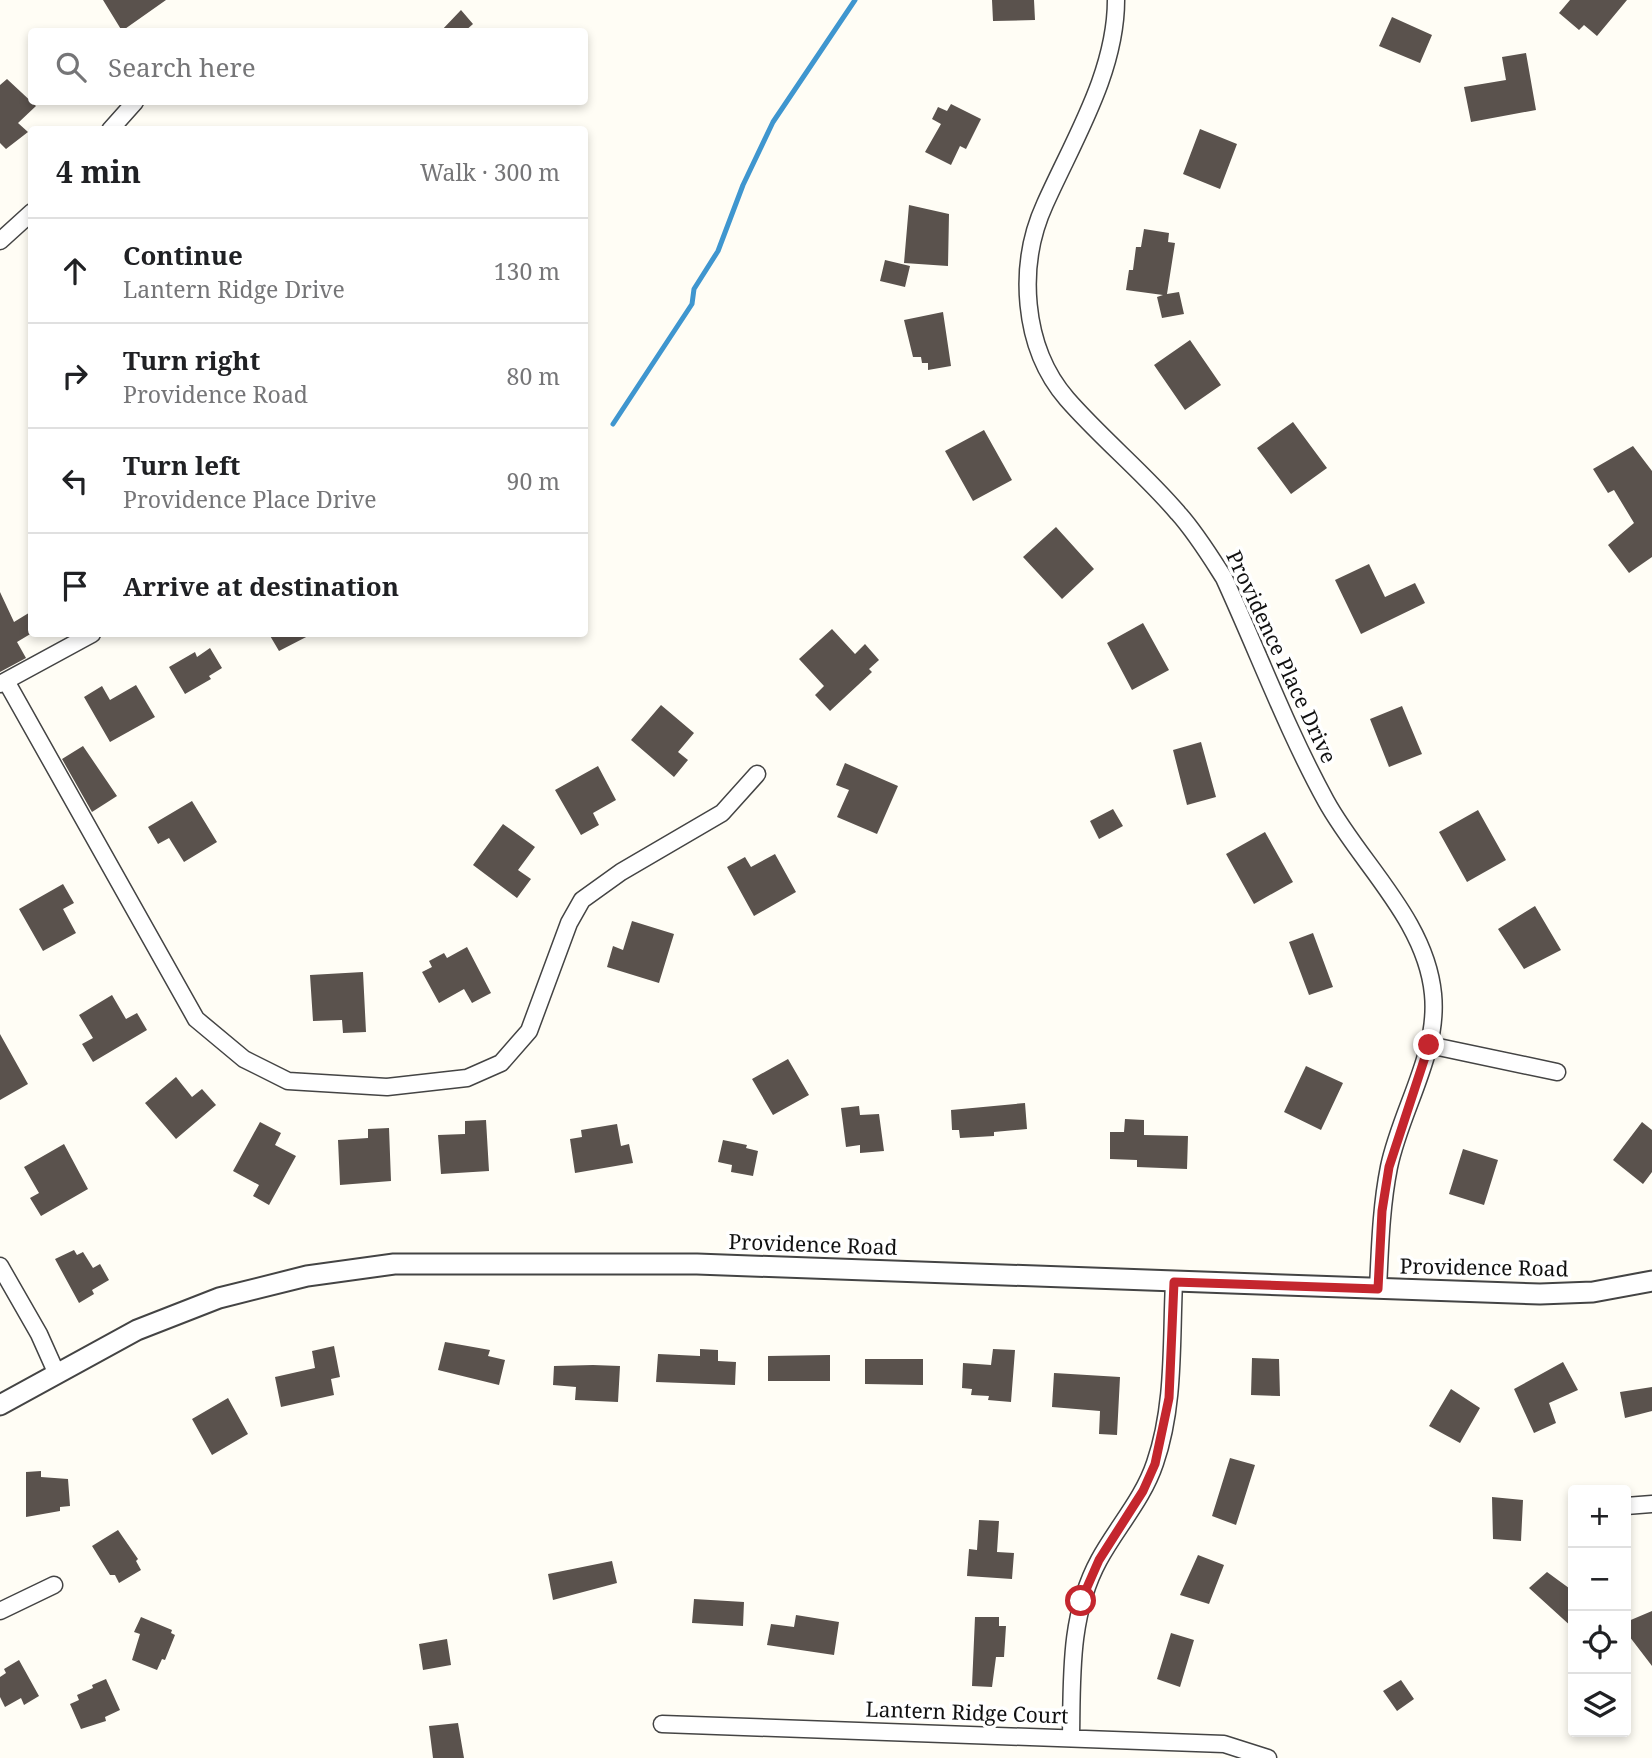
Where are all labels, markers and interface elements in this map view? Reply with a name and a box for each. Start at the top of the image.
search box [28,28,588,105]
icon: search [52,48,90,86]
text: Search here [108,49,256,85]
text: 4 min [56,151,141,192]
text: Walk · 300 m [420,156,560,188]
text: Continue [123,237,243,273]
icon: ahead [56,252,94,290]
text: 130 m [494,255,560,287]
text: Lantern Ridge Drive [123,273,345,305]
text: Turn right [123,342,260,378]
icon: right [56,357,94,395]
text: 80 m [507,360,560,392]
text: Providence Road [123,378,308,410]
text: Turn left [123,447,240,483]
icon: left [56,462,94,500]
text: 90 m [507,465,560,497]
text: Providence Place Drive [123,483,377,515]
street label: Providence Place Drive [1220,546,1344,767]
icon: arrive [56,567,94,605]
text: Arrive at destination [123,568,399,604]
route end [1413,1029,1444,1060]
street label: Providence Road [728,1227,898,1261]
street label: Providence Road [1399,1252,1569,1282]
map controls [1568,1485,1631,1737]
button: + [1568,1485,1631,1548]
button: − [1568,1548,1631,1611]
route start [1065,1585,1096,1616]
button: locate [1568,1611,1631,1674]
button: layers [1568,1674,1631,1737]
street label: Lantern Ridge Court [865,1694,1069,1730]

